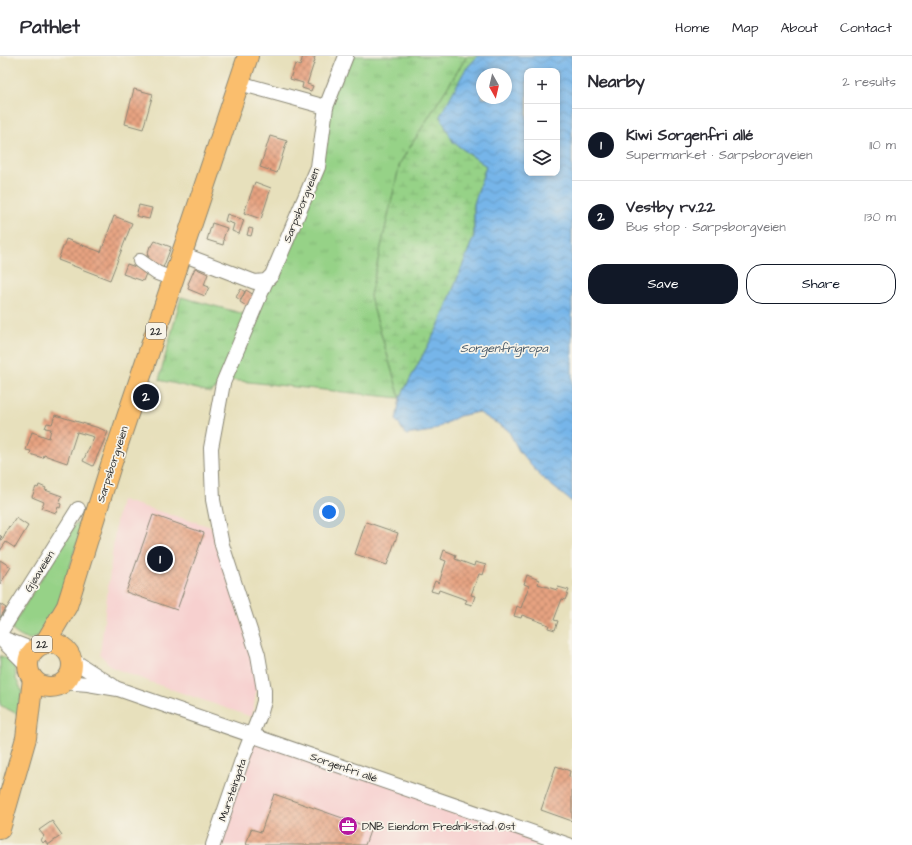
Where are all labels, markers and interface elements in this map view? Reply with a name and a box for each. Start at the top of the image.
text: Pathlet [20,14,80,41]
text: Home [675,18,710,38]
text: Map [732,18,758,38]
text: About [780,18,818,38]
text: Contact [840,18,892,38]
north arrow [476,68,512,104]
map controls [524,68,560,176]
button: + [524,68,560,104]
text: Nearby [588,70,645,94]
text: 2 results [842,73,896,91]
button: − [524,104,560,140]
text: Kiwi Sorgenfri allé [626,125,753,146]
text: 1 [600,136,602,154]
text: 110 m [869,136,896,154]
button: layers [524,140,560,176]
text: Supermarket · Sarpsborgveien [626,146,812,164]
street label: Sarpsborgveien [280,165,324,245]
text: Vestby rv.22 [626,197,715,218]
text: 2 [597,208,605,226]
text: 130 m [864,208,896,226]
text: Bus stop · Sarpsborgveien [626,218,786,236]
button: Save [588,264,738,304]
button: Share [746,264,896,304]
road number: 22 [146,323,166,339]
water label: Sorgenfrigropa [460,340,549,358]
pin: 2 [133,382,159,412]
street label: Sarpsborgveien [93,424,133,504]
your location [319,502,339,522]
pin: 1 [147,544,173,574]
street label: Gjøaveien [21,547,58,595]
road number: 22 [32,636,52,652]
street label: Sorgenfri allé [308,749,379,787]
street label: Mursteingata [215,757,251,824]
office icon: DNB Eiendom Fredrikstad Øst [337,815,359,837]
place label: DNB Eiendom Fredrikstad Øst [362,819,516,834]

